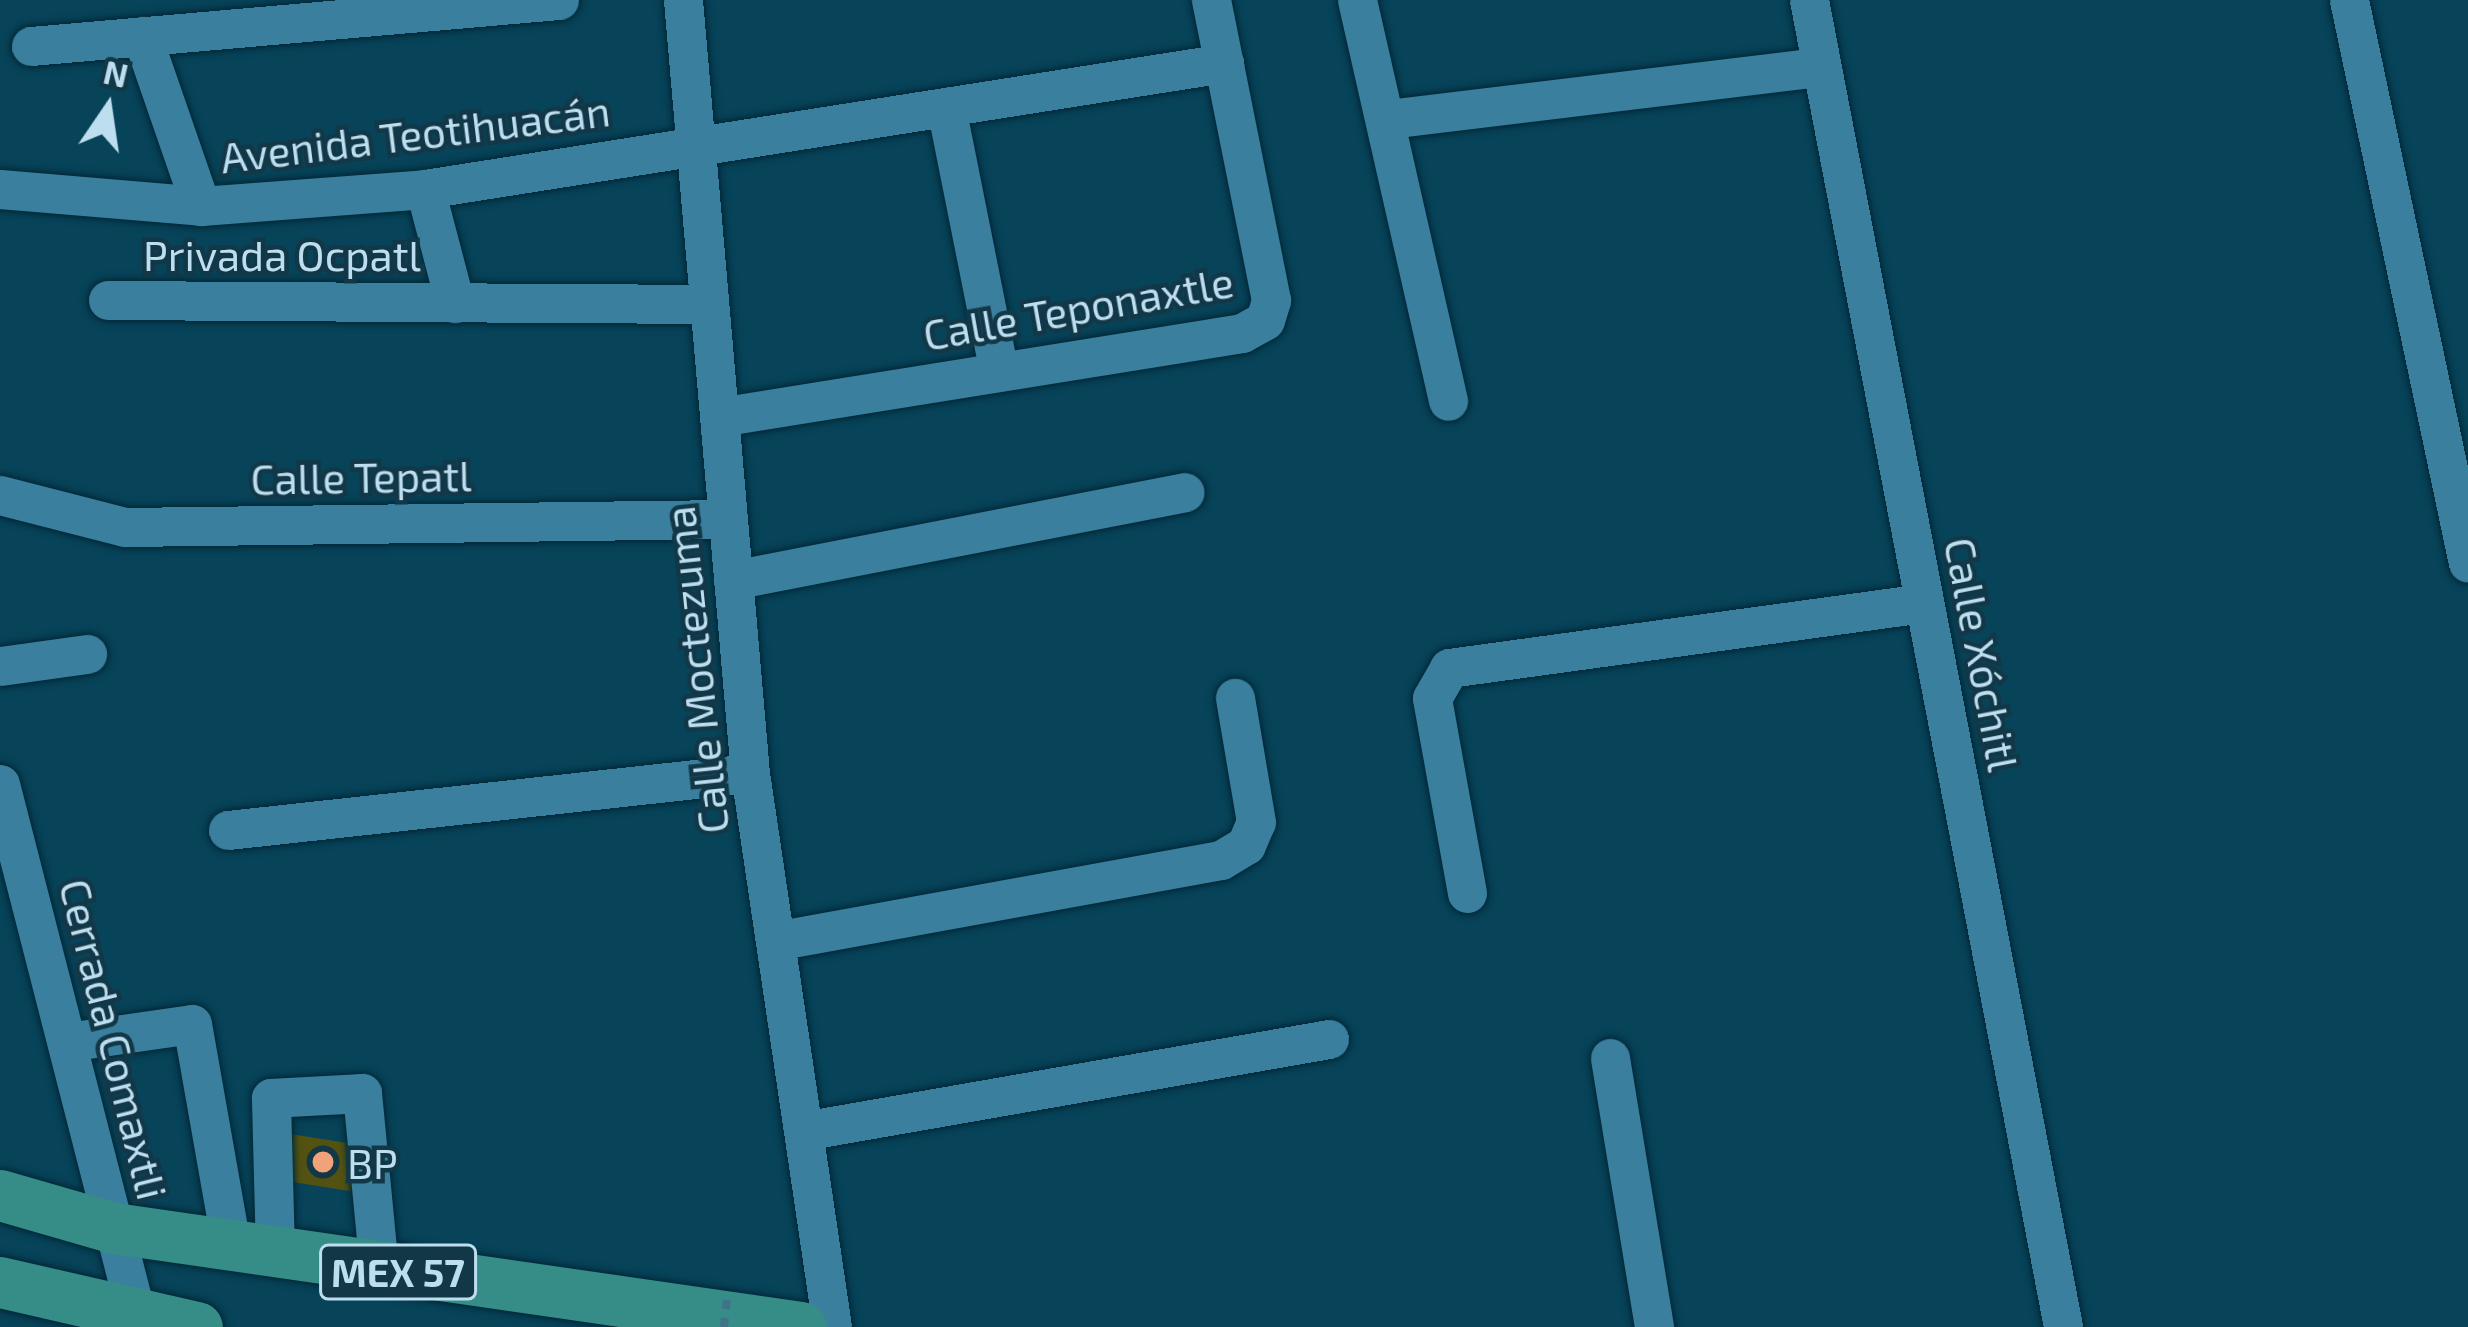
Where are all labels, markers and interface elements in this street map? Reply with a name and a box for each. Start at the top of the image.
north arrow [48,48,168,168]
text: N [100,51,132,95]
street label: Avenida Teotihuacán [217,84,613,182]
street label: Privada Ocpatl [143,229,421,279]
street label: Calle Teponaxtle [919,255,1237,359]
street label: Calle Tepatl [250,449,472,503]
street label: Calle Moctezuma [653,504,737,836]
street label: Calle Xóchitl [1936,533,2030,775]
street label: Cerrada Comaxtli [51,874,179,1204]
place label: BP [347,1137,398,1187]
marker: BP [310,1149,336,1175]
road number: MEX 57 [317,1239,479,1305]

